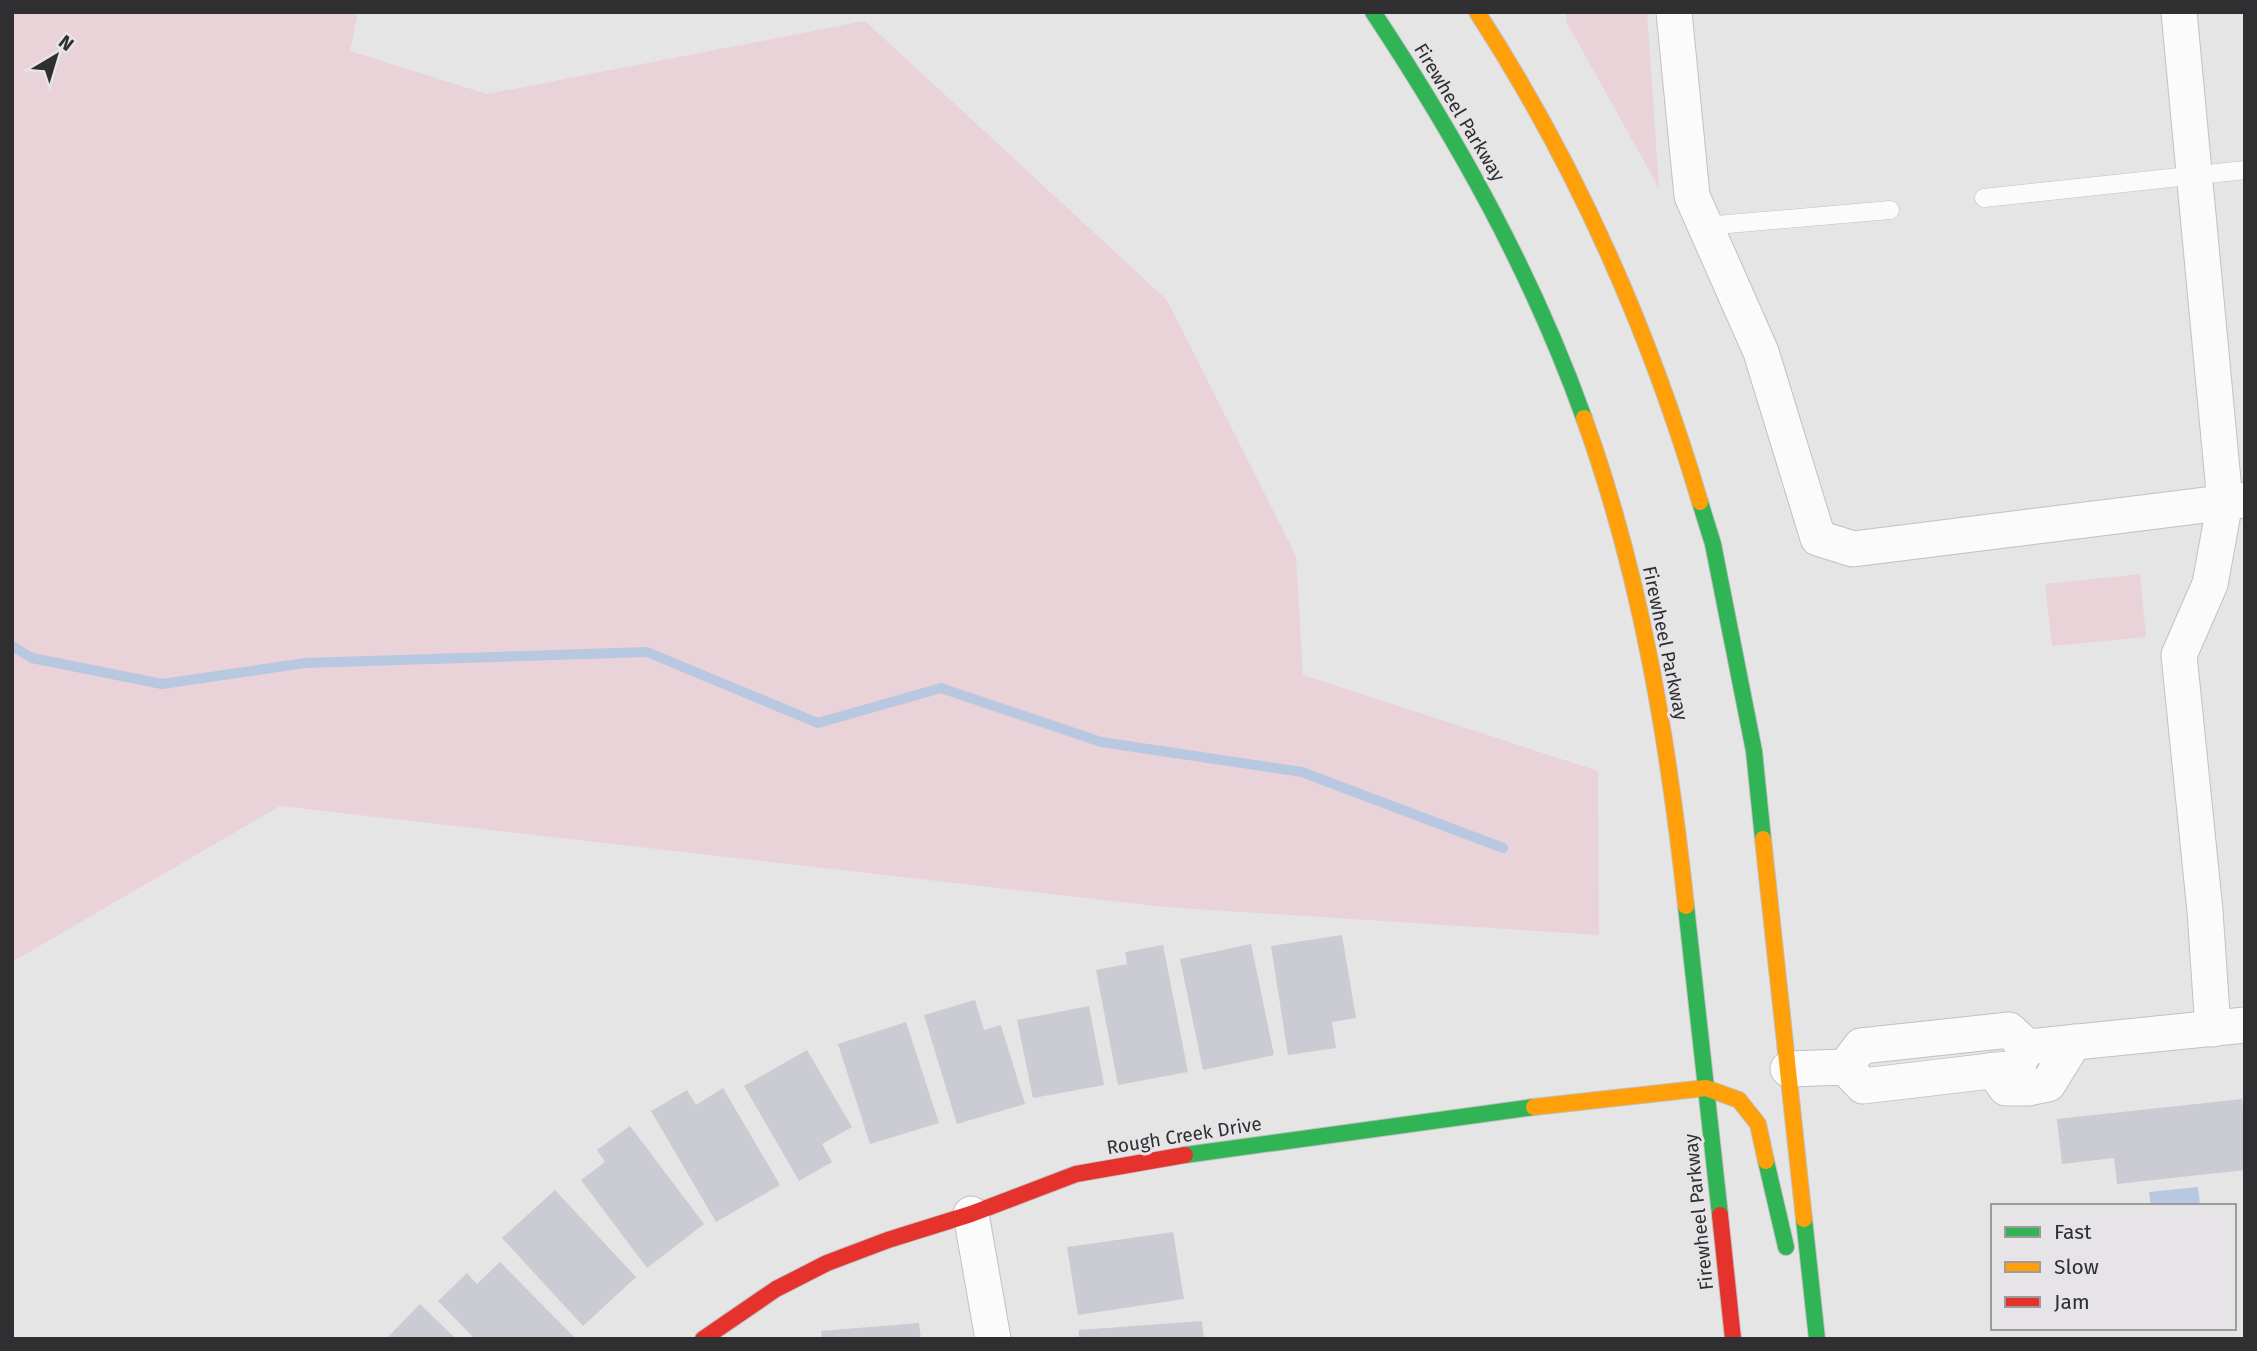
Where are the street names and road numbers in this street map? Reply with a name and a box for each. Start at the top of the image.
street label: Firewheel Parkway [1409,39,1510,186]
street label: Firewheel Parkway [1638,564,1693,723]
street label: Rough Creek Drive [1105,1112,1263,1159]
street label: Firewheel Parkway [1679,1132,1718,1291]

